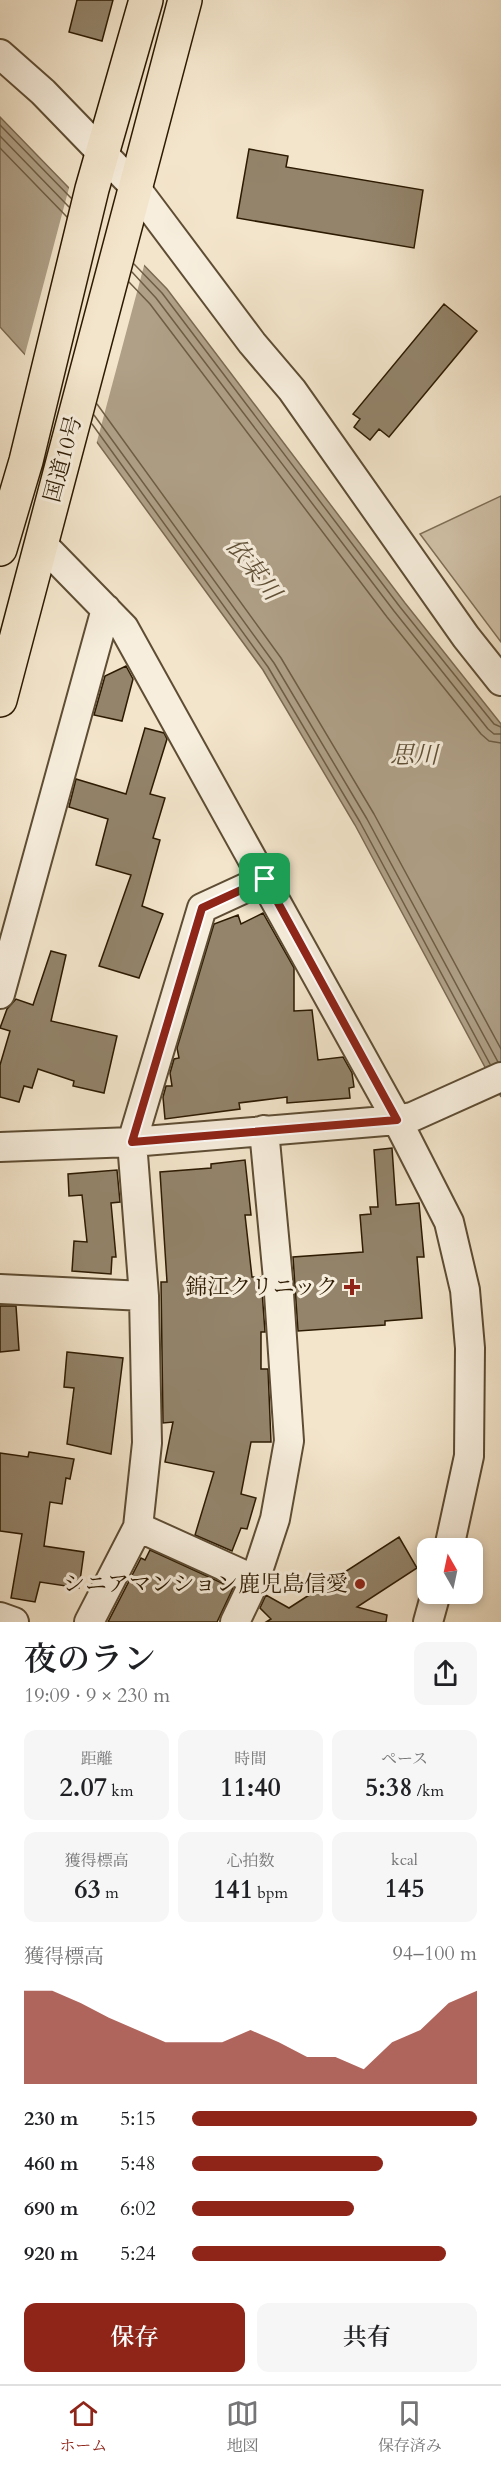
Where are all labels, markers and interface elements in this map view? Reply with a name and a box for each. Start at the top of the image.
street label: 国道10号 [37,412,89,506]
water label: 依某川 [218,530,290,610]
water label: 思川 [390,739,441,772]
pin [239,853,290,904]
icon: arrive [248,862,281,895]
place label: 錦江クリニック [185,1272,338,1302]
marker: 錦江クリニック [343,1278,361,1296]
north arrow [417,1538,483,1604]
map controls [417,1538,483,1604]
place label: シニアマンション鹿児島信愛 [63,1569,348,1599]
marker: シニアマンション鹿児島信愛 [353,1577,367,1591]
text: 夜のラン [24,1637,156,1682]
button: share [414,1642,477,1705]
text: 19:09 · 9 × 230 m [24,1682,170,1709]
text: 距離 [80,1748,113,1770]
text: 時間 [234,1748,267,1770]
text: ペース [381,1748,428,1770]
text: 2.07 [60,1770,107,1805]
text: 11:40 [220,1770,281,1805]
text: 5:38 [365,1770,412,1805]
text: km [107,1780,133,1802]
text: /km [412,1780,444,1802]
text: kcal [391,1849,418,1871]
text: 獲得標高 [64,1850,129,1872]
text: 心拍数 [226,1850,275,1872]
text: 145 [385,1871,424,1906]
text: 63 [74,1872,101,1907]
text: 141 [213,1872,253,1907]
text: m [101,1882,119,1904]
text: bpm [253,1882,288,1904]
text: 94–100 m [392,1940,477,1967]
text: 獲得標高 [24,1943,104,1970]
text: 230 m [24,2105,79,2132]
text: 5:15 [120,2105,156,2132]
text: 460 m [24,2150,79,2177]
text: 5:48 [120,2150,156,2177]
text: 690 m [24,2195,79,2222]
text: 6:02 [120,2195,156,2222]
text: 920 m [24,2240,79,2267]
text: 5:24 [120,2240,156,2267]
button: 保存 [24,2303,245,2372]
button: 共有 [257,2303,477,2372]
tab: ホーム [59,2397,107,2457]
tab: 地図 [226,2397,259,2457]
tab: 保存済み [378,2397,442,2457]

